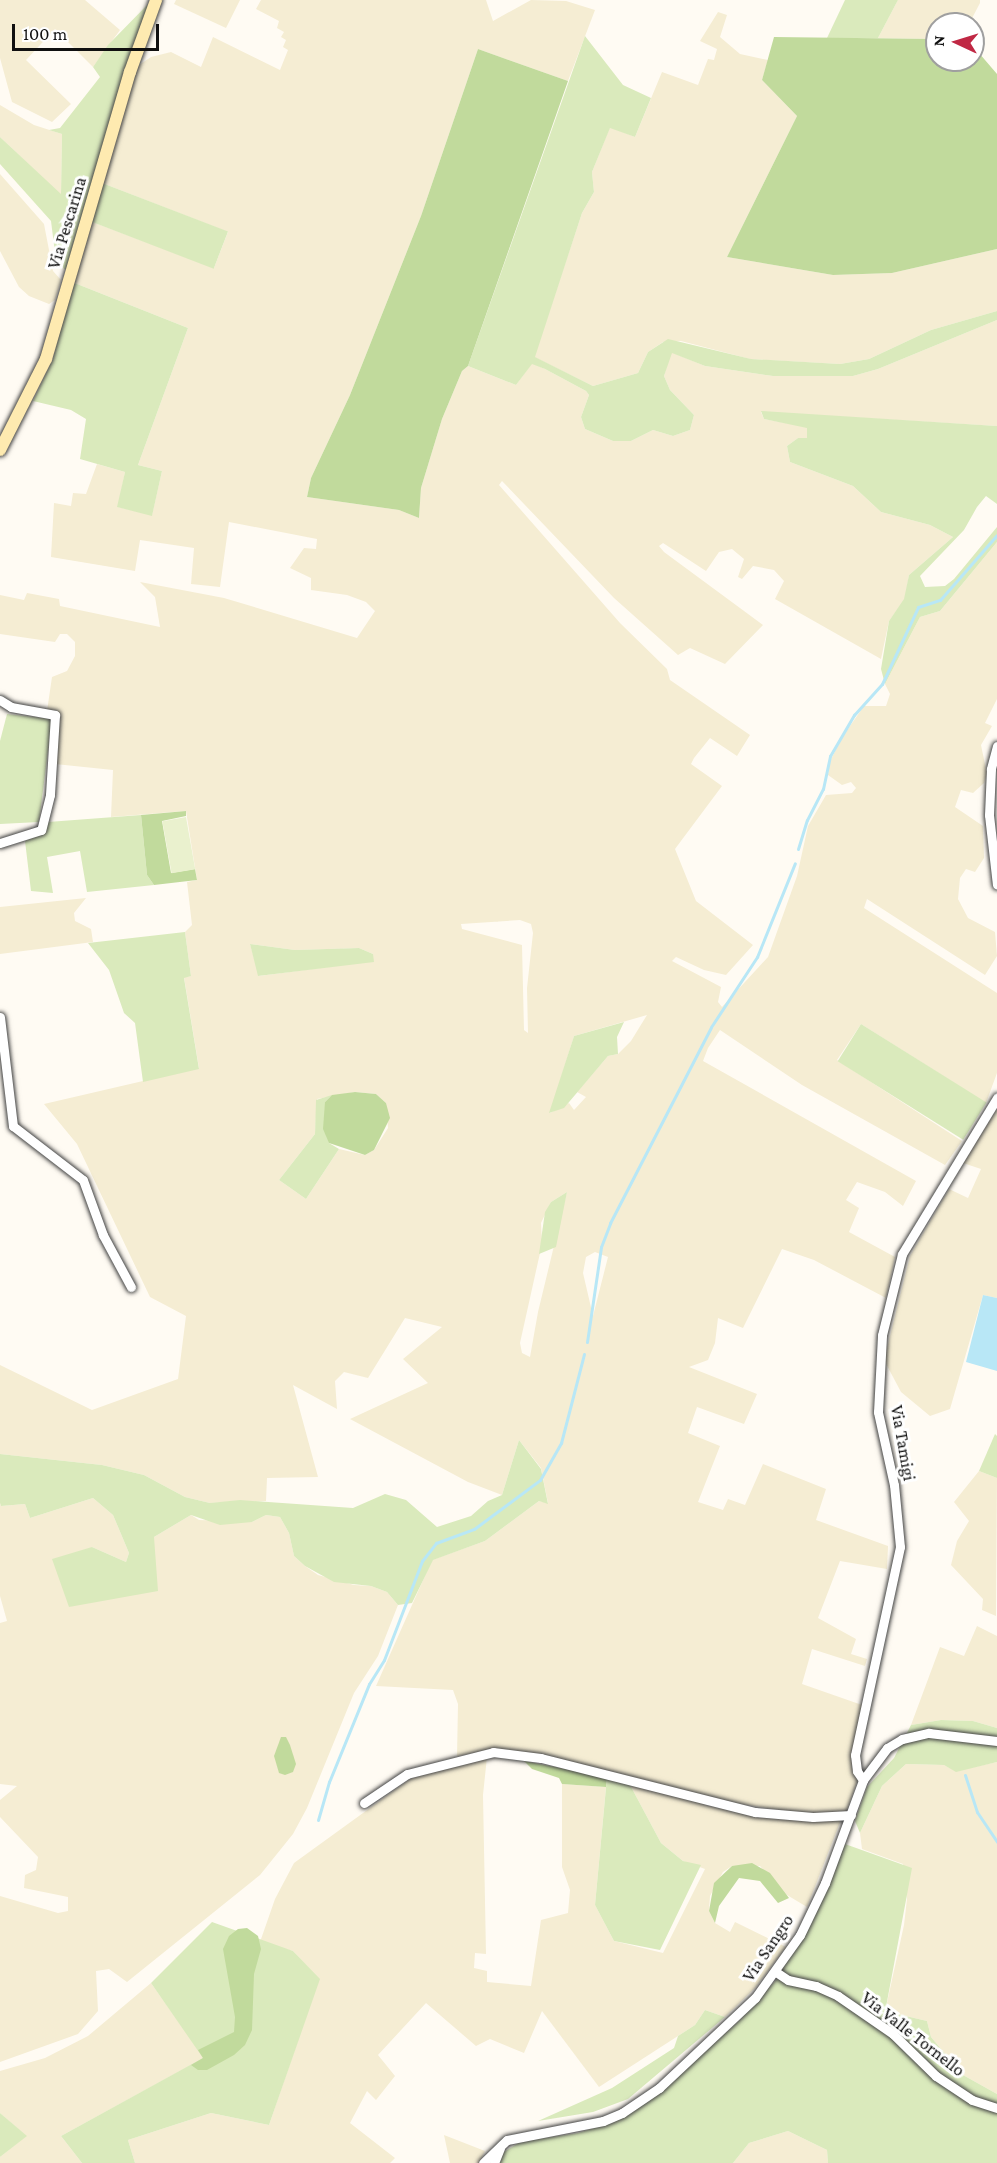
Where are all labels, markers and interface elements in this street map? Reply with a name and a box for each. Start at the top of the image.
scale bar [15,12,162,50]
north arrow [925,12,985,72]
text: 100 m [23,24,67,44]
text: N [930,35,947,47]
street label: Via Pescarina [43,174,91,272]
street label: Via Tamigi [886,1403,920,1483]
street label: Via Sangro [738,1910,798,1986]
street label: Via Valle Tornello [857,1987,969,2081]

